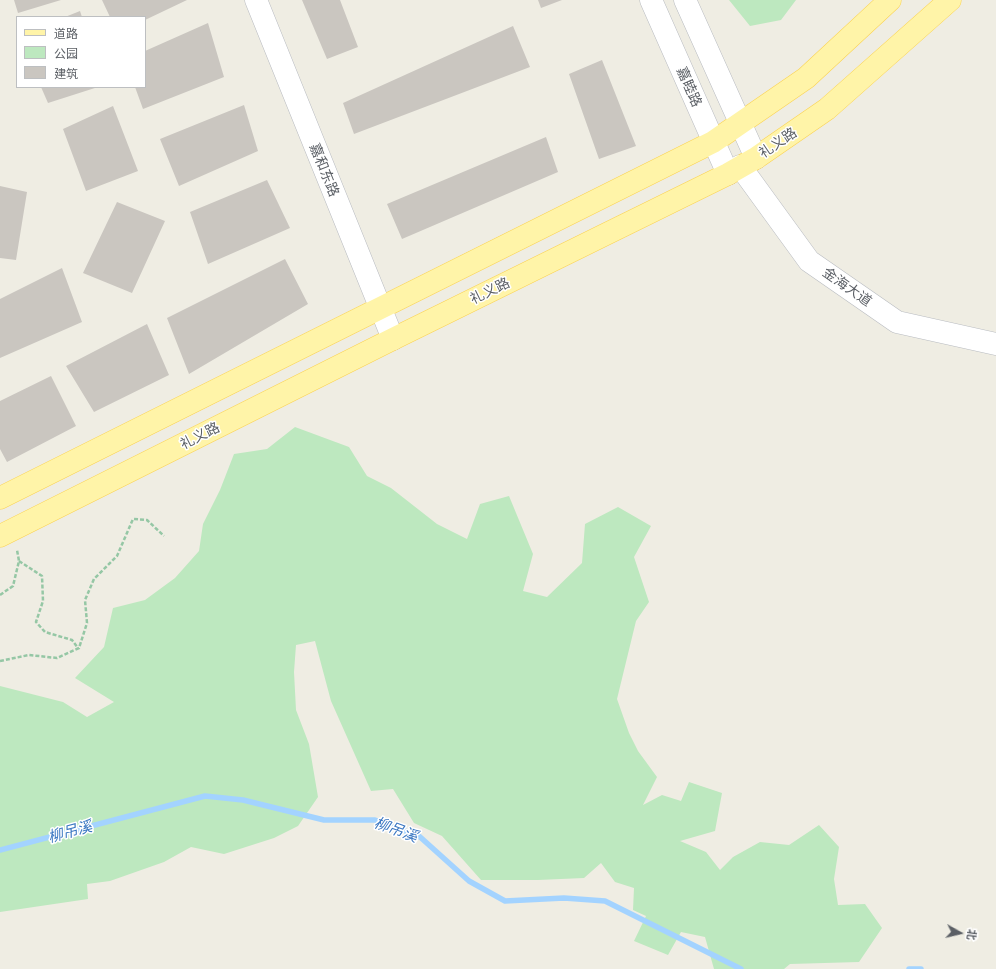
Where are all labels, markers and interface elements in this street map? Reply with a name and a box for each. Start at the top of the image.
legend [16,16,146,88]
text: 道路 [54,27,78,41]
text: 公园 [54,47,78,61]
street label: 嘉睦路 [673,64,705,110]
text: 建筑 [54,67,78,81]
street label: 礼义路 [756,124,800,162]
street label: 嘉和东路 [306,141,342,199]
street label: 金海大道 [819,264,875,310]
street label: 礼义路 [467,274,513,308]
street label: 礼义路 [177,419,223,453]
water label: 柳吊溪 [372,814,420,846]
water label: 柳吊溪 [46,817,94,847]
north arrow [940,913,980,953]
text: 北 [965,928,979,941]

